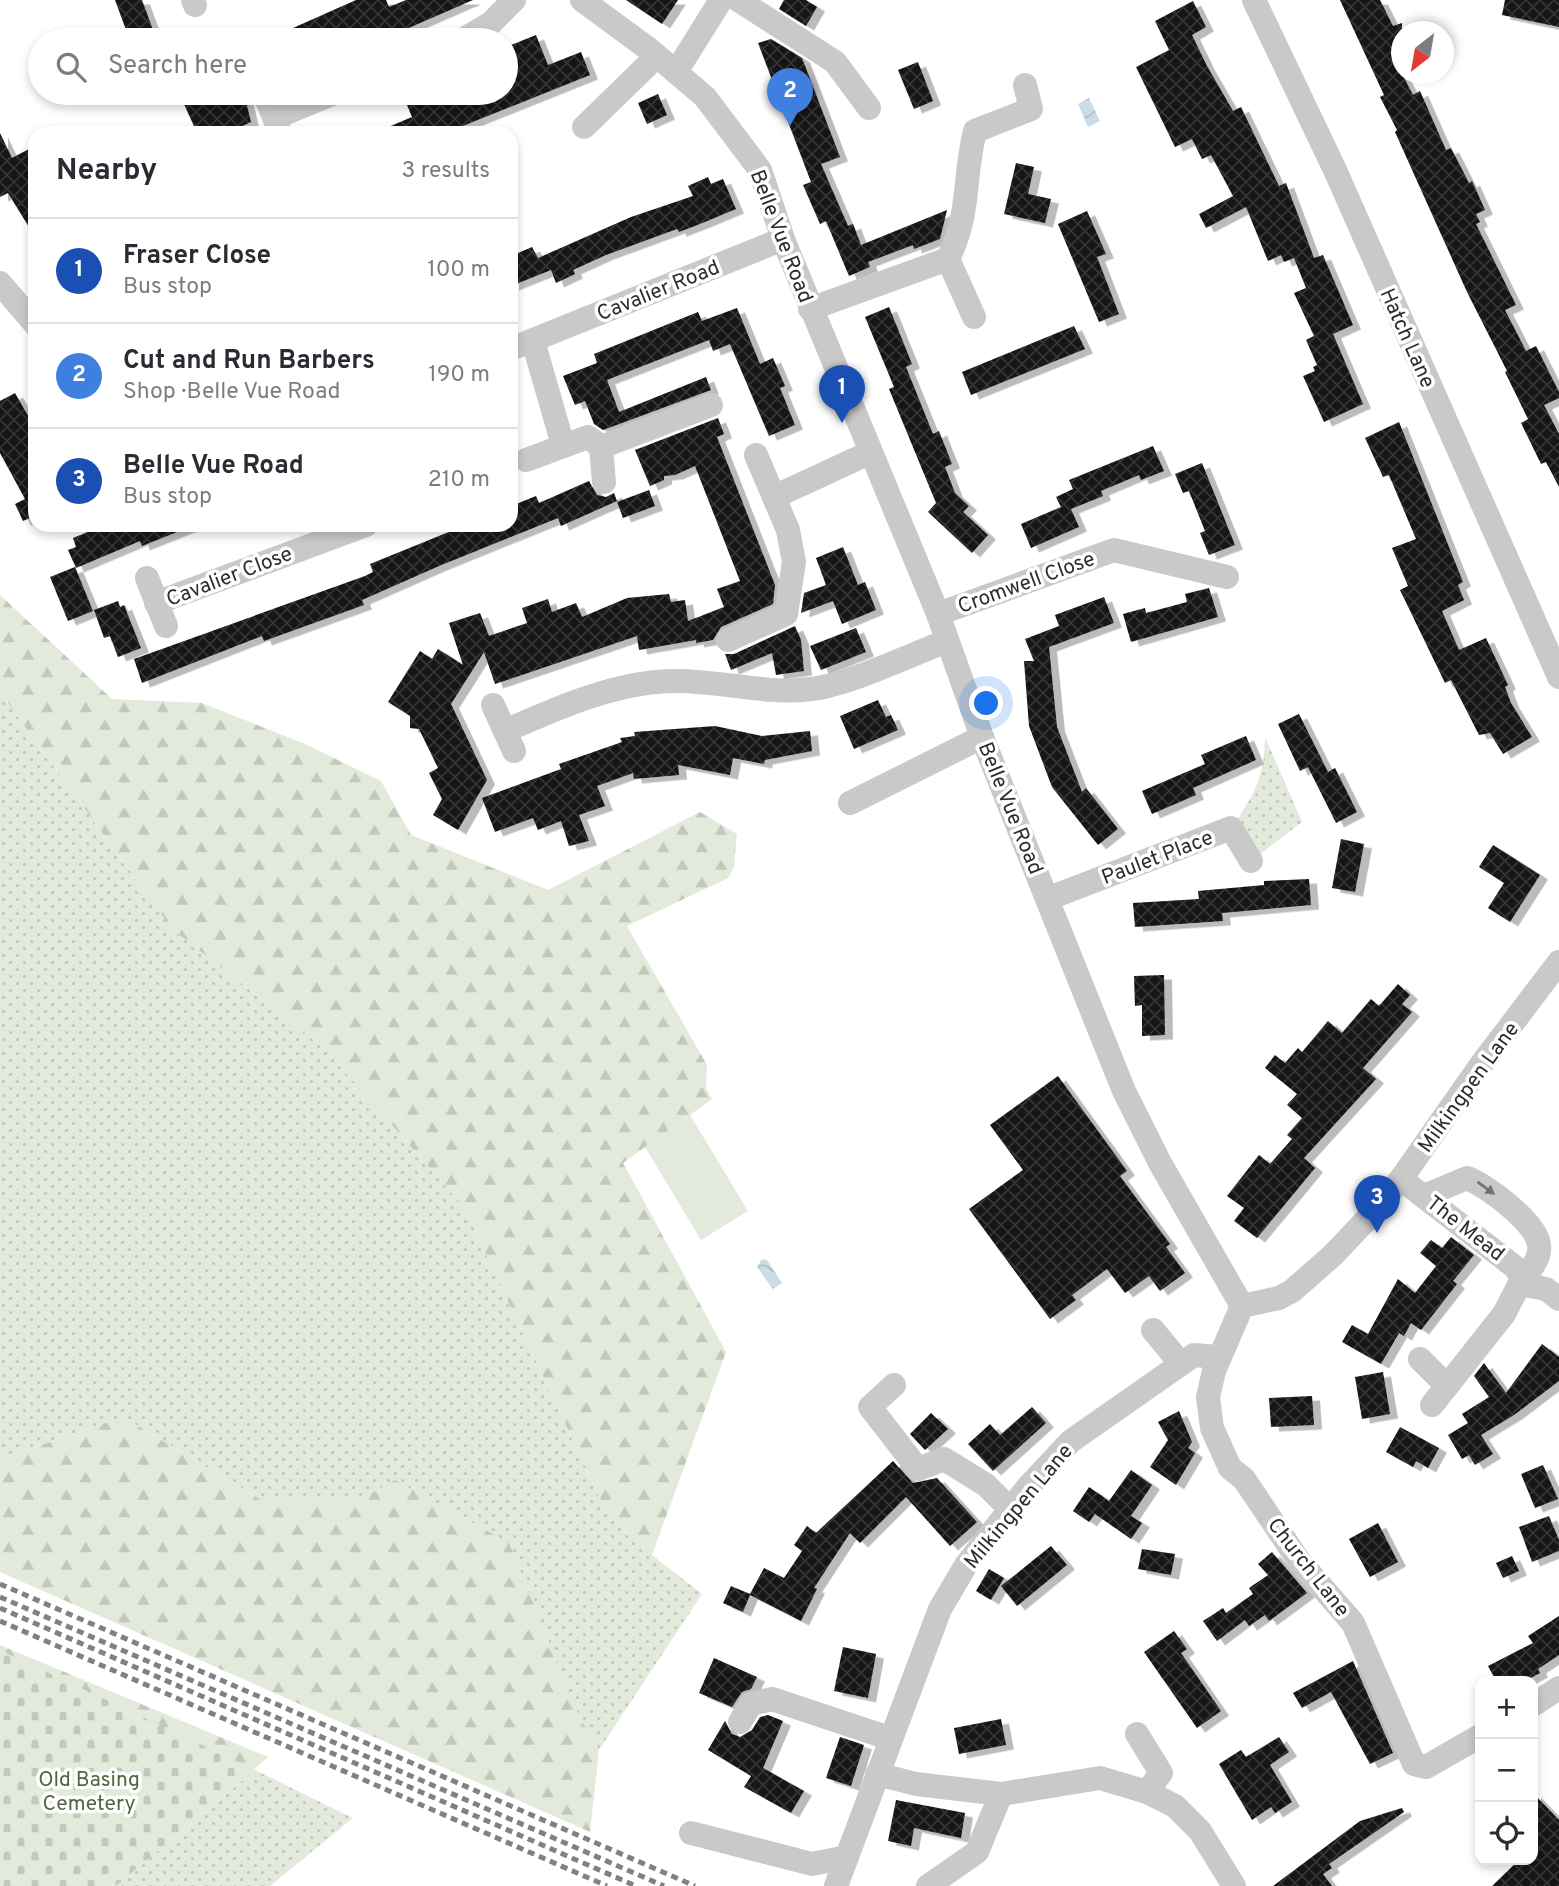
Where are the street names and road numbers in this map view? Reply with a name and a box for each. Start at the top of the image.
street label: Belle Vue Road [743,166,818,307]
street label: Cavalier Road [593,255,724,328]
street label: Hatch Lane [1373,285,1441,393]
street label: Cavalier Close [163,541,296,614]
street label: Cromwell Close [954,546,1099,621]
street label: Belle Vue Road [971,738,1048,879]
street label: Paulet Place [1098,825,1217,892]
street label: Milkingpen Lane [1413,1017,1526,1159]
street label: The Mead [1421,1190,1510,1268]
street label: Milkingpen Lane [959,1439,1079,1575]
street label: Church Lane [1261,1513,1355,1623]

